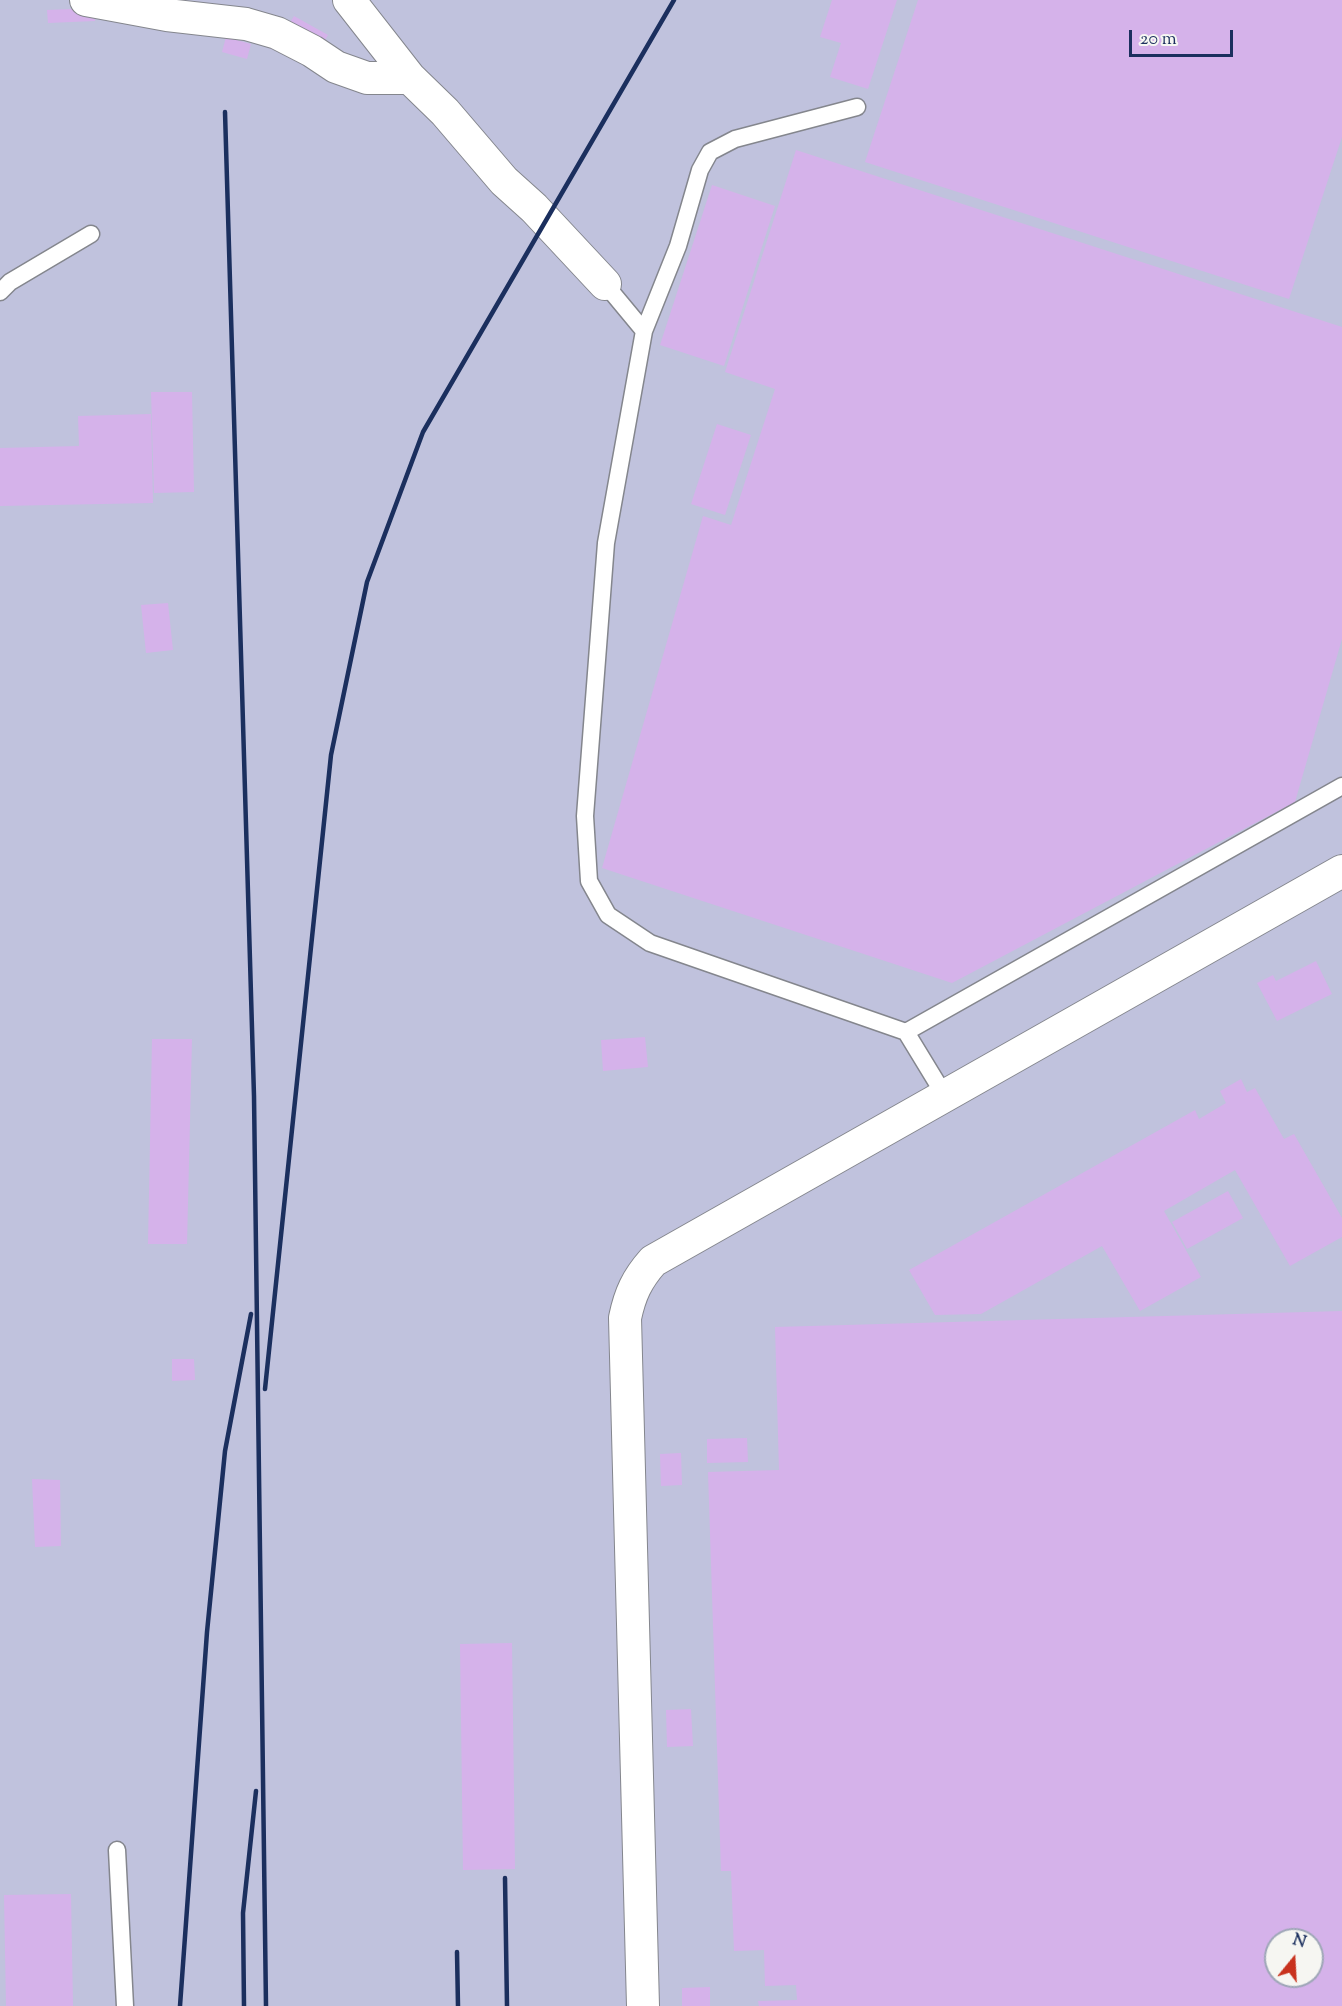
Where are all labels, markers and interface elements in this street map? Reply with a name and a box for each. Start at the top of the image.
scale bar [1132,18,1236,56]
text: 20 m [1140,27,1177,53]
north arrow [1264,1928,1324,1988]
text: N [1289,1929,1309,1955]

